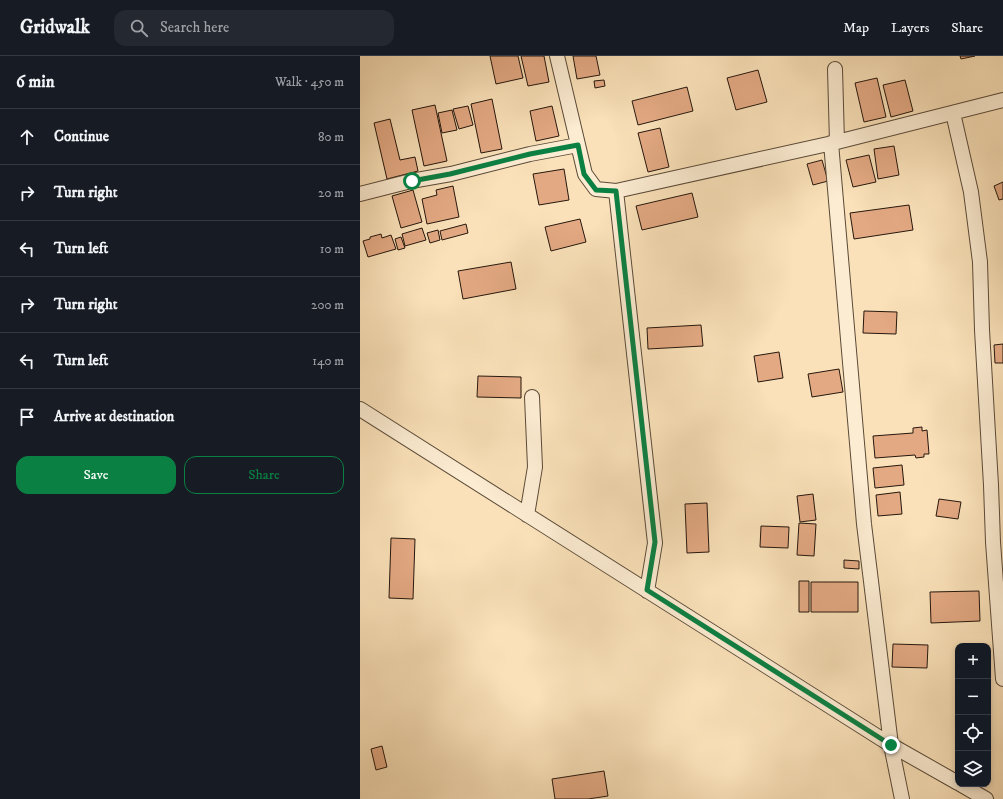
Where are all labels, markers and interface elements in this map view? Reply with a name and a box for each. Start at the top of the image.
search box [114,10,394,46]
text: Gridwalk [20,16,90,39]
icon: search [128,17,150,39]
text: Search here [160,18,229,37]
text: Map [843,19,869,37]
text: Layers [891,19,929,37]
text: Share [951,19,983,37]
text: 6 min [16,71,55,93]
text: Walk · 450 m [275,74,344,90]
icon: ahead [16,126,38,148]
text: Continue [54,127,109,146]
text: 80 m [318,129,344,145]
route start [403,172,421,190]
icon: right [16,182,38,204]
text: Turn right [54,183,117,202]
text: 20 m [318,185,344,201]
icon: left [16,238,38,260]
text: Turn left [54,239,108,258]
text: 10 m [320,241,344,257]
icon: right [16,294,38,316]
text: Turn right [54,295,117,314]
text: 200 m [311,297,344,313]
icon: left [16,350,38,372]
text: Turn left [54,351,108,370]
text: 140 m [312,353,344,369]
icon: arrive [16,406,38,428]
text: Arrive at destination [54,407,174,426]
button: Save [16,456,176,494]
button: Share [184,456,344,494]
map controls [955,643,991,787]
button: + [955,643,991,679]
button: − [955,679,991,715]
button: locate [955,715,991,751]
route end [882,736,900,754]
button: layers [955,751,991,787]

